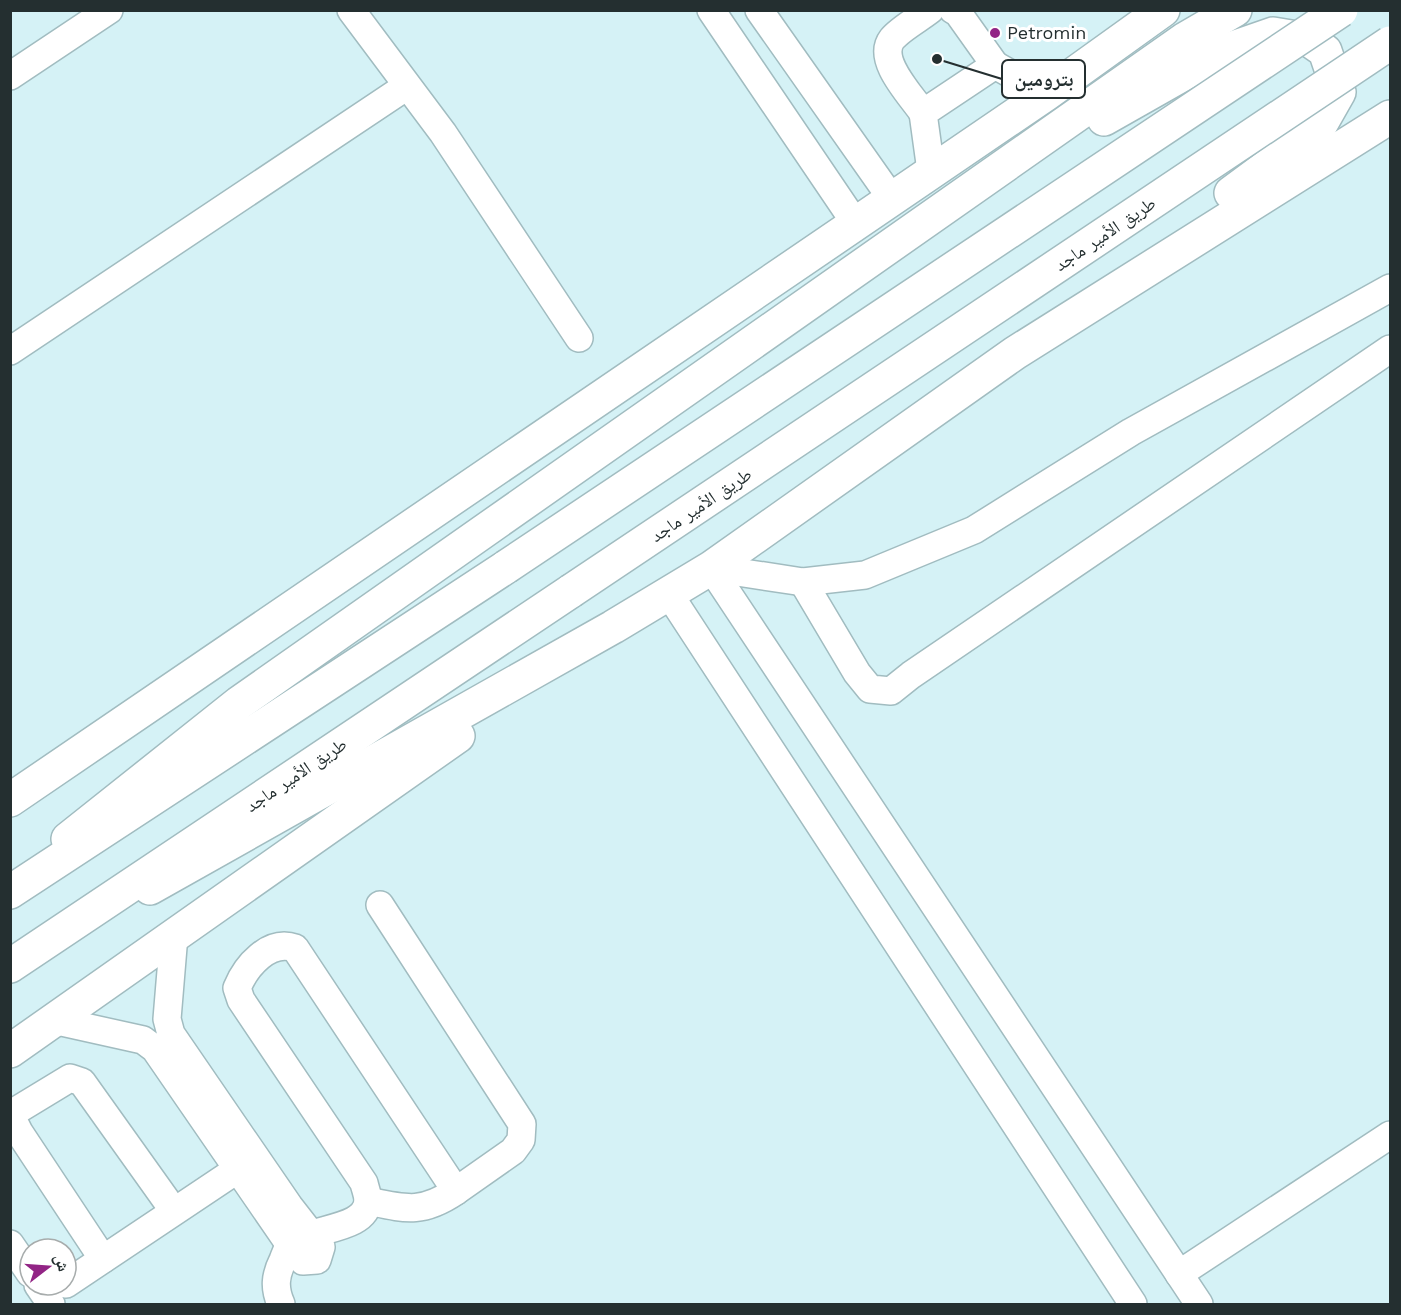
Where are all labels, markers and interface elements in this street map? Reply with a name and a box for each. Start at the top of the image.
place label: Petromin [1007,22,1086,43]
marker: Petromin [988,26,1002,40]
callout: بترومين [1002,60,1085,98]
text: بترومين [1014,67,1074,92]
street label: طريق الأمير ماجد [1050,192,1160,276]
street label: طريق الأمير ماجد [646,463,756,547]
street label: طريق الأمير ماجد [241,733,351,817]
north arrow [18,1237,78,1297]
text: ش [50,1252,73,1274]

